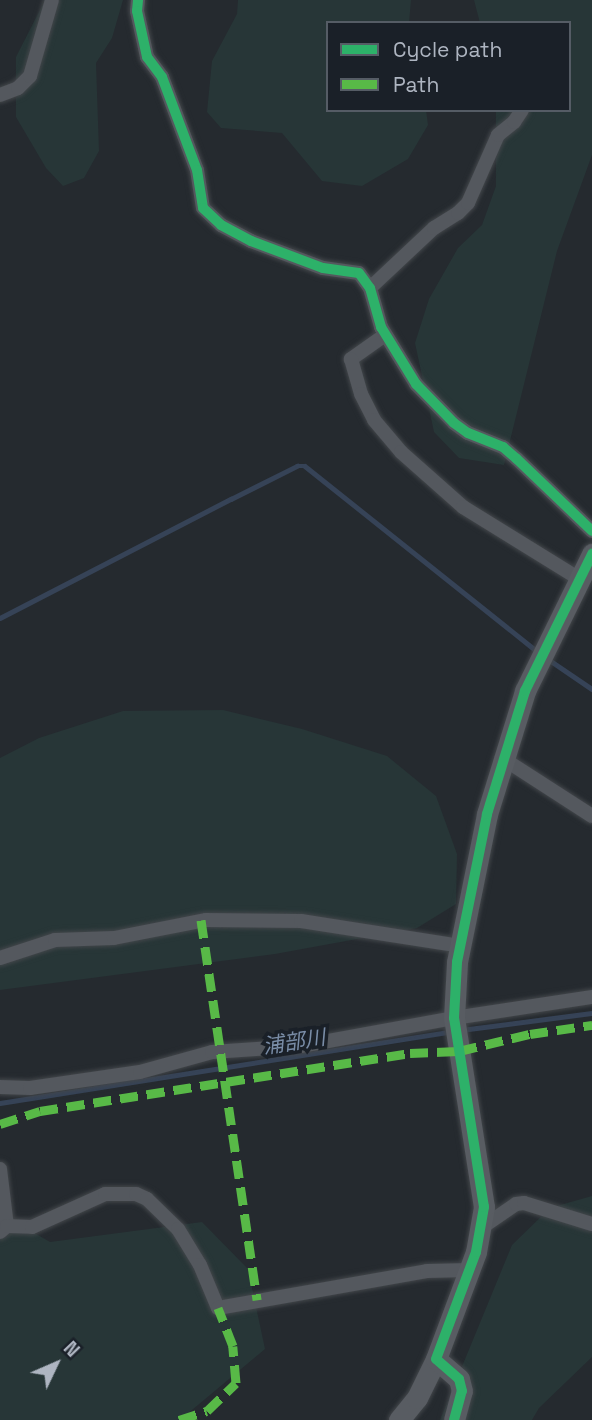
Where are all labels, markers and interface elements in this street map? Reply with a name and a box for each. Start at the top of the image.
legend [326,21,571,112]
text: Cycle path [393,36,502,63]
text: Path [393,71,439,98]
water label: 浦部川 [261,1025,327,1059]
north arrow [21,1329,91,1399]
text: N [58,1336,85,1362]

